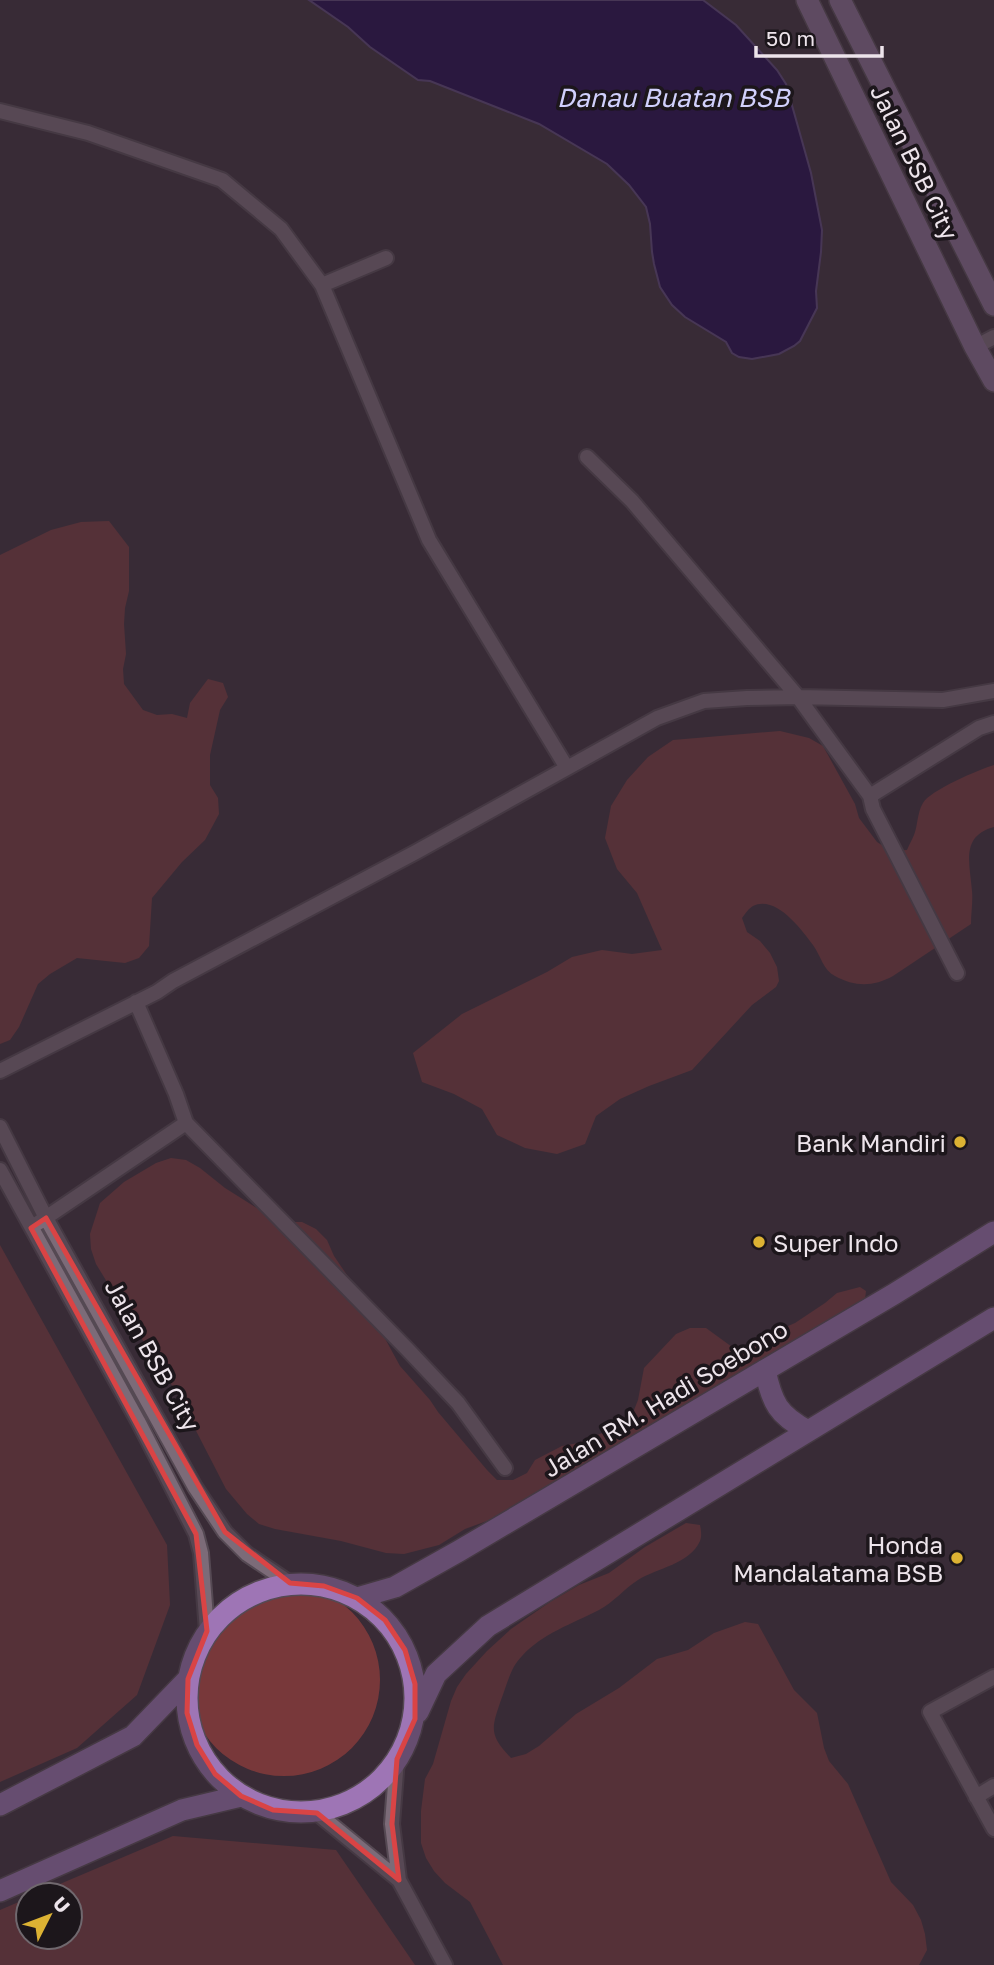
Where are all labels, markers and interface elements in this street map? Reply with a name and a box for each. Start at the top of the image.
scale bar [756,14,882,58]
text: 50 m [766,25,815,51]
street label: Jalan BSB City [865,80,965,244]
water label: Danau Buatan BSB [557,82,792,113]
place label: Bank Mandiri [796,1128,946,1157]
marker: Bank Mandiri [952,1134,968,1150]
place label: Super Indo [773,1228,898,1257]
marker: Super Indo [751,1234,767,1250]
street label: Jalan BSB City [99,1274,207,1436]
street label: Jalan RM. Hadi Soebono [538,1313,792,1483]
place label: Honda Mandalatama BSB [733,1530,943,1587]
marker: Honda Mandalatama BSB [949,1550,965,1566]
north arrow [14,1881,84,1951]
text: U [49,1891,75,1917]

